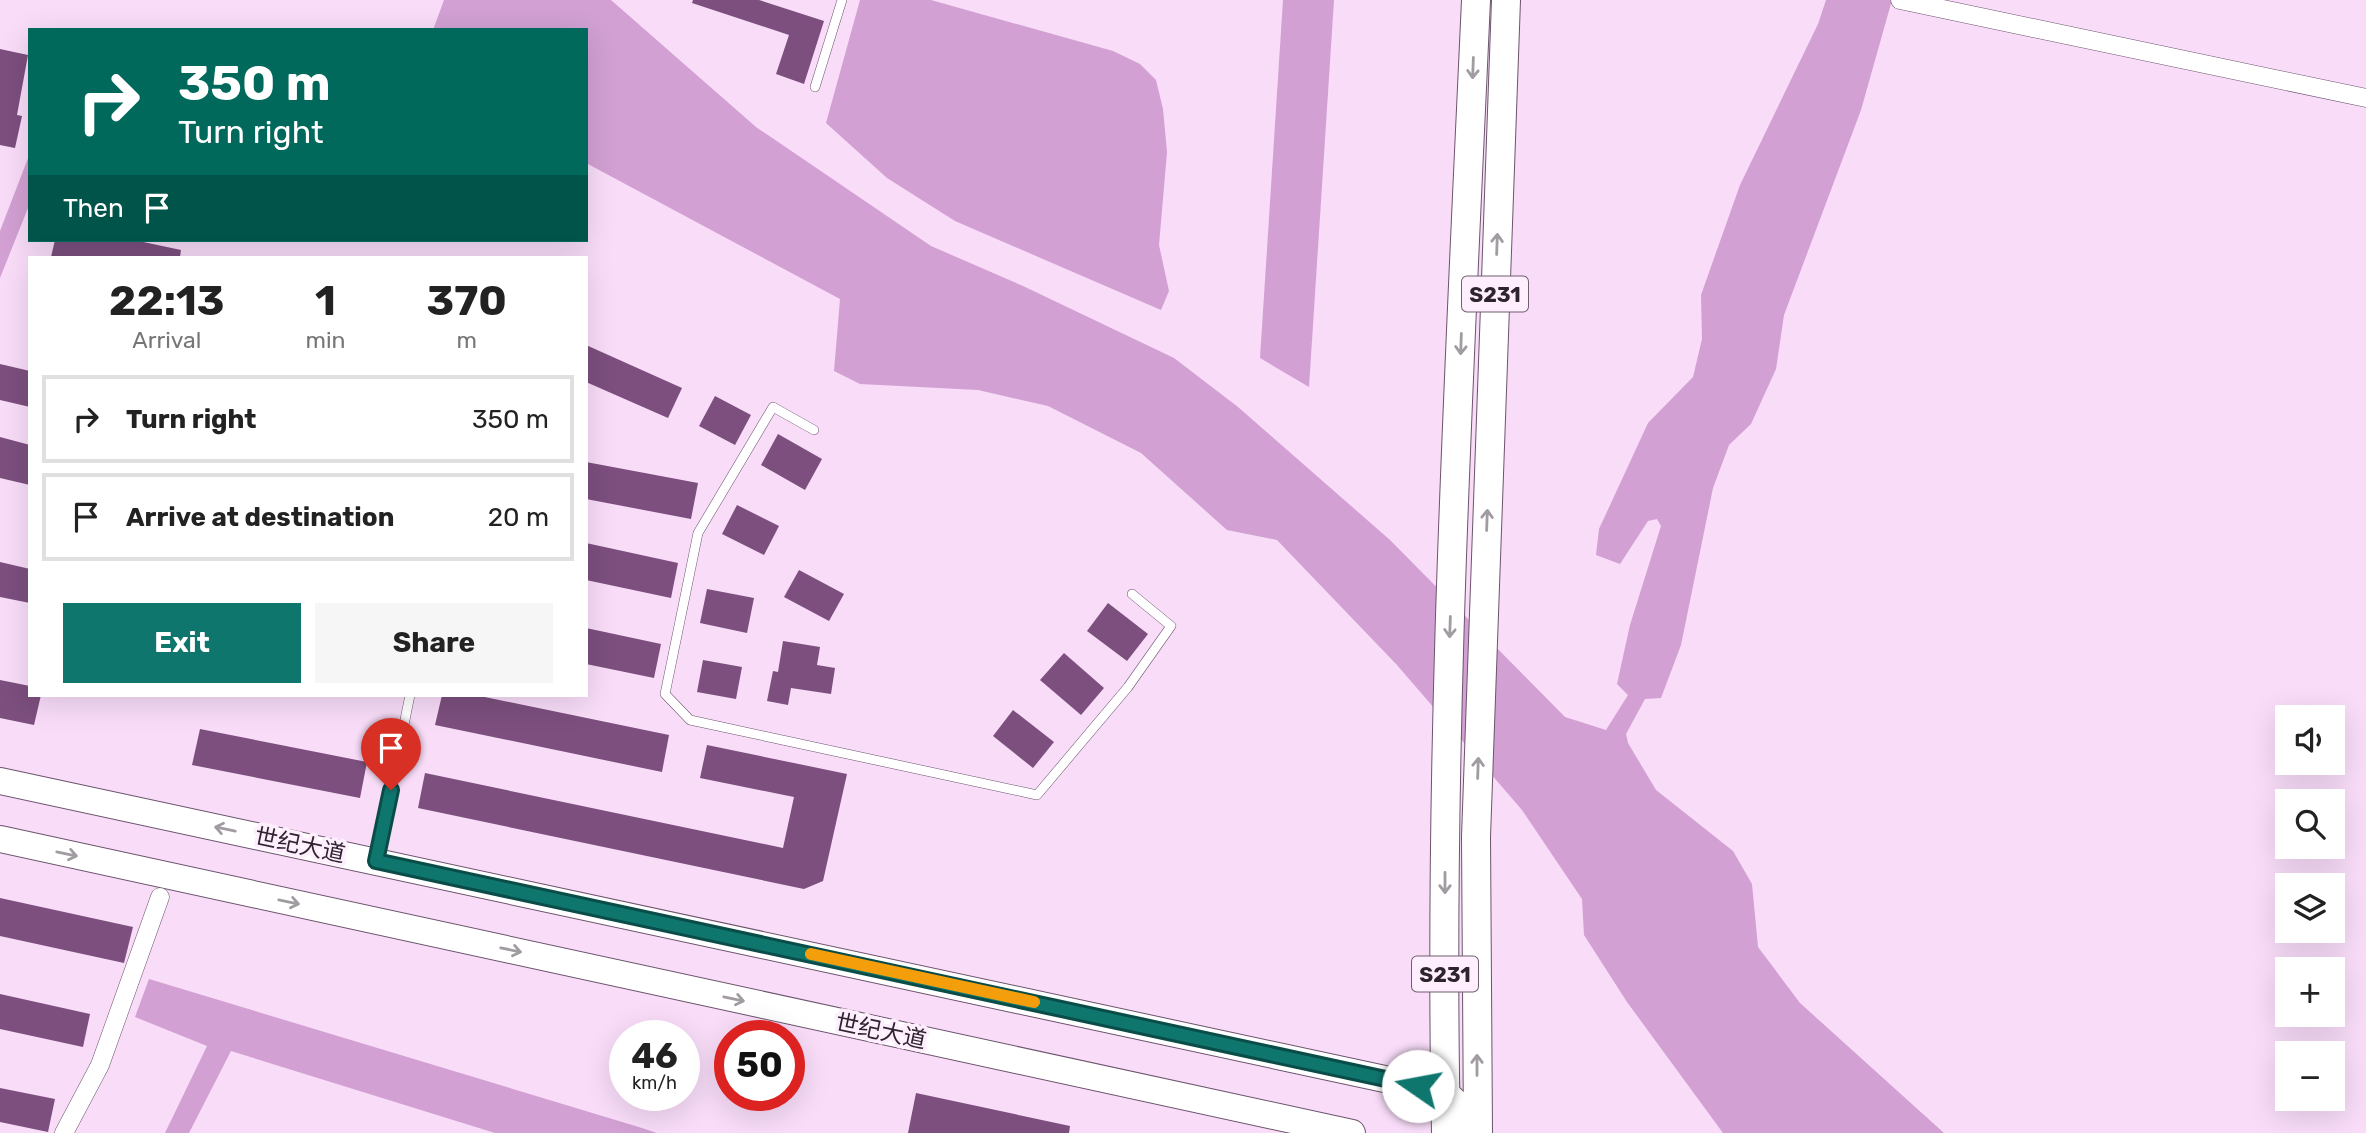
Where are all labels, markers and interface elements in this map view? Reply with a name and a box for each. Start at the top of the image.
text: 350 m [178,54,331,112]
icon: right [63,56,154,147]
one-way arrow [1466,56,1479,79]
text: Turn right [178,113,323,151]
icon: arrive [138,189,176,227]
text: Then [63,193,124,224]
one-way arrow [1490,233,1504,256]
text: 22:13 [109,276,225,326]
text: 1 [315,276,336,326]
text: 370 [427,276,507,326]
road number: S231 [1462,276,1528,312]
text: Arrival [132,326,201,354]
text: min [306,326,346,354]
text: m [457,326,477,354]
one-way arrow [1454,333,1467,356]
icon: right [67,400,105,438]
text: Turn right [126,404,256,435]
text: 350 m [472,404,549,435]
icon: arrive [67,498,105,536]
text: Arrive at destination [126,502,394,533]
text: 20 m [488,502,549,533]
one-way arrow [1480,509,1493,532]
button: Exit [63,603,301,683]
button: Share [315,603,553,683]
one-way arrow [1443,615,1456,638]
map controls [2275,705,2345,1111]
button: sound [2275,705,2345,775]
pin [361,718,421,790]
icon: arrive [372,729,410,767]
one-way arrow [1472,757,1485,780]
button: search [2275,789,2345,859]
one-way arrow [214,821,237,835]
street label: 世纪大道 [252,822,348,868]
one-way arrow [55,847,78,861]
one-way arrow [1438,872,1452,895]
button: layers [2275,873,2345,943]
one-way arrow [277,896,300,909]
one-way arrow [499,944,522,958]
road number: S231 [1412,956,1478,992]
button: + [2275,957,2345,1027]
one-way arrow [722,992,745,1006]
street label: 世纪大道 [833,1008,929,1054]
speed limit sign: 50 [714,1020,805,1111]
text: 46 [631,1035,678,1077]
button: − [2275,1041,2345,1111]
position arrow [1381,1049,1455,1123]
one-way arrow [1470,1054,1484,1077]
text: km/h [632,1072,677,1094]

